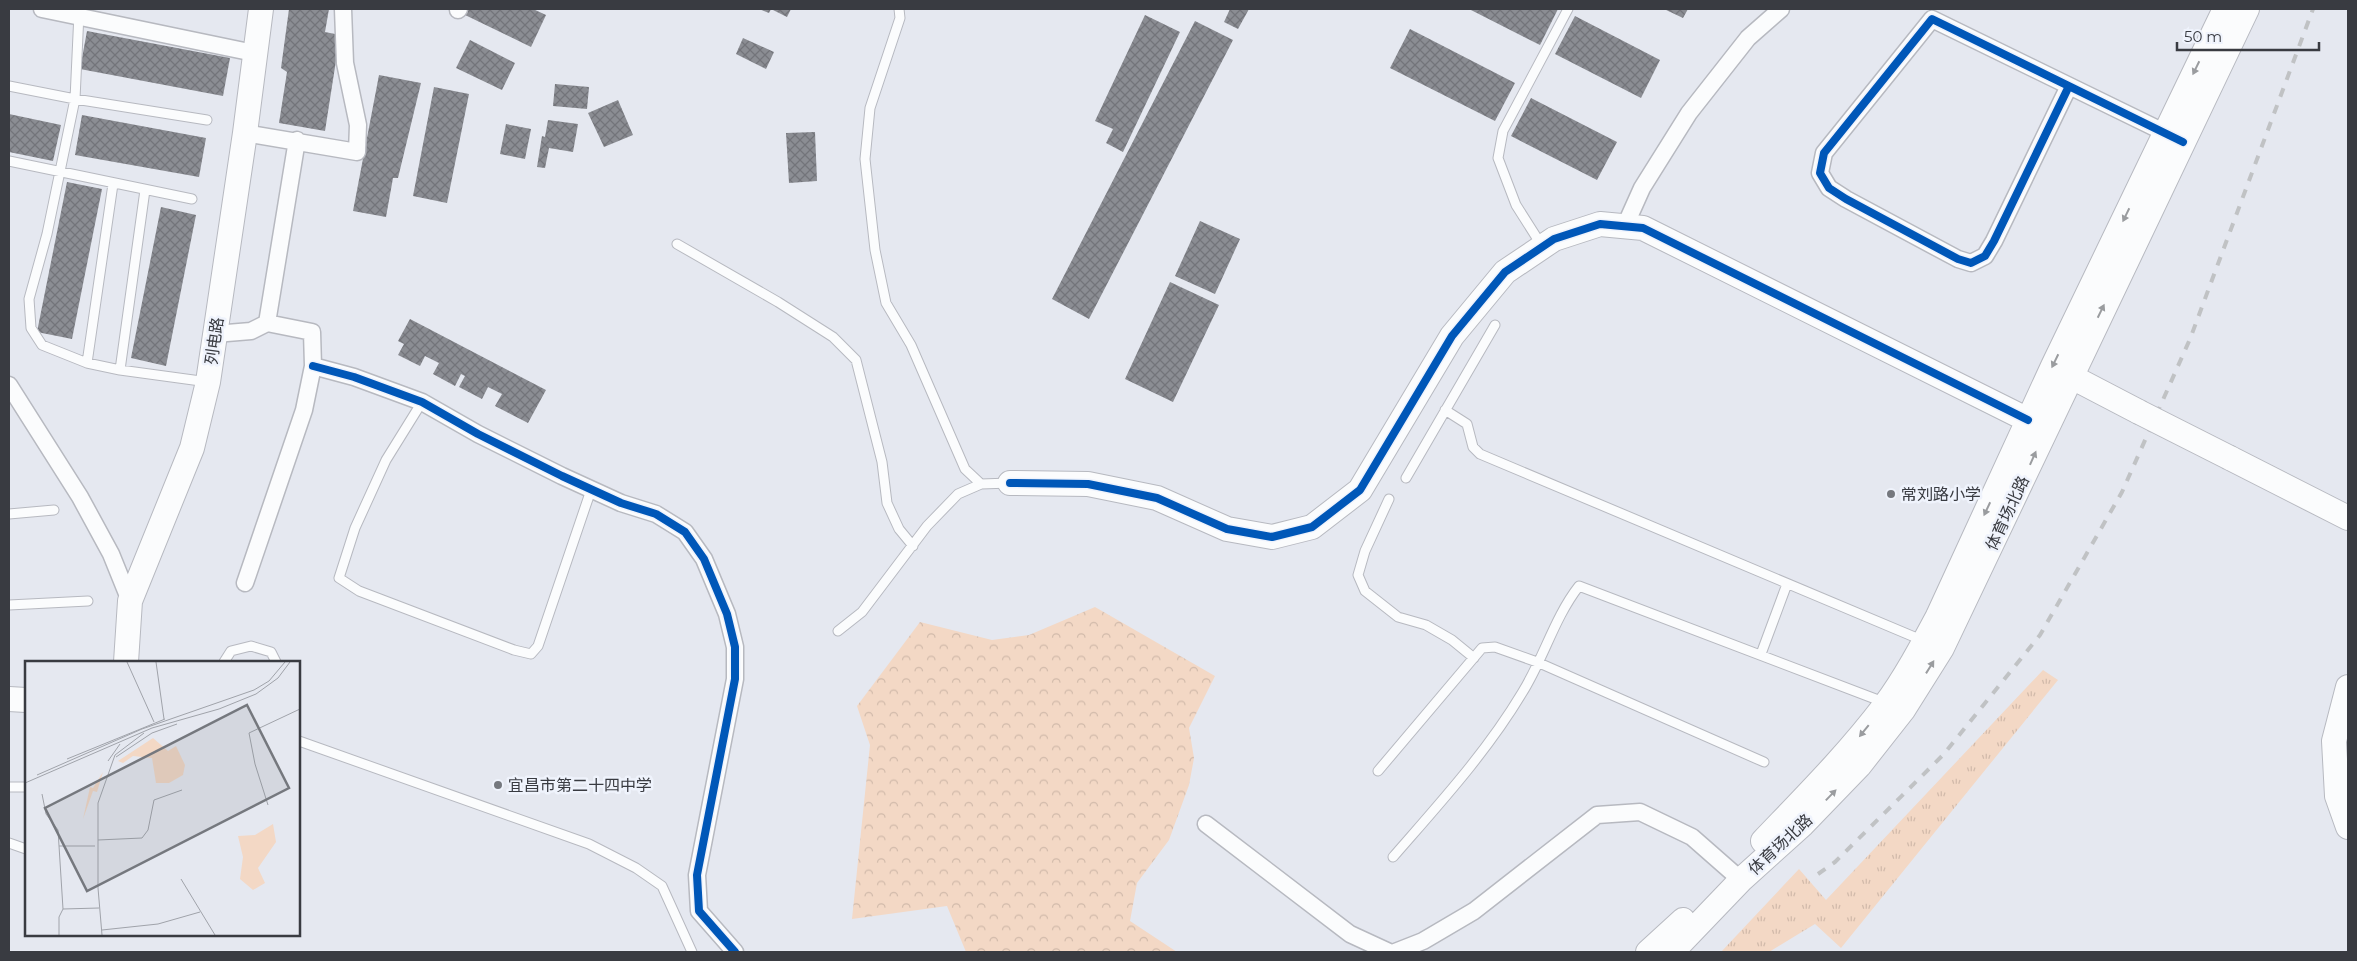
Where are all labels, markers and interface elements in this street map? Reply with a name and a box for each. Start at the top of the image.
scale bar [2177,20,2320,52]
text: 50 m [2184,27,2222,46]
one-way arrow [2192,61,2200,76]
one-way arrow [2122,208,2130,222]
one-way arrow [2097,304,2105,318]
street label: 列电路 [202,316,227,366]
one-way arrow [2051,354,2059,368]
one-way arrow [2029,451,2037,465]
street label: 体育场北路 [1982,473,2033,553]
place label: 常刘路小学 [1901,485,1981,504]
marker: 常刘路小学 [1885,488,1897,500]
one-way arrow [1983,502,1991,516]
one-way arrow [1926,660,1935,673]
inset map [25,661,300,936]
one-way arrow [1859,724,1870,737]
place label: 宜昌市第二十四中学 [508,776,652,795]
marker: 宜昌市第二十四中学 [492,779,504,791]
one-way arrow [1825,789,1837,801]
street label: 体育场北路 [1745,810,1816,879]

